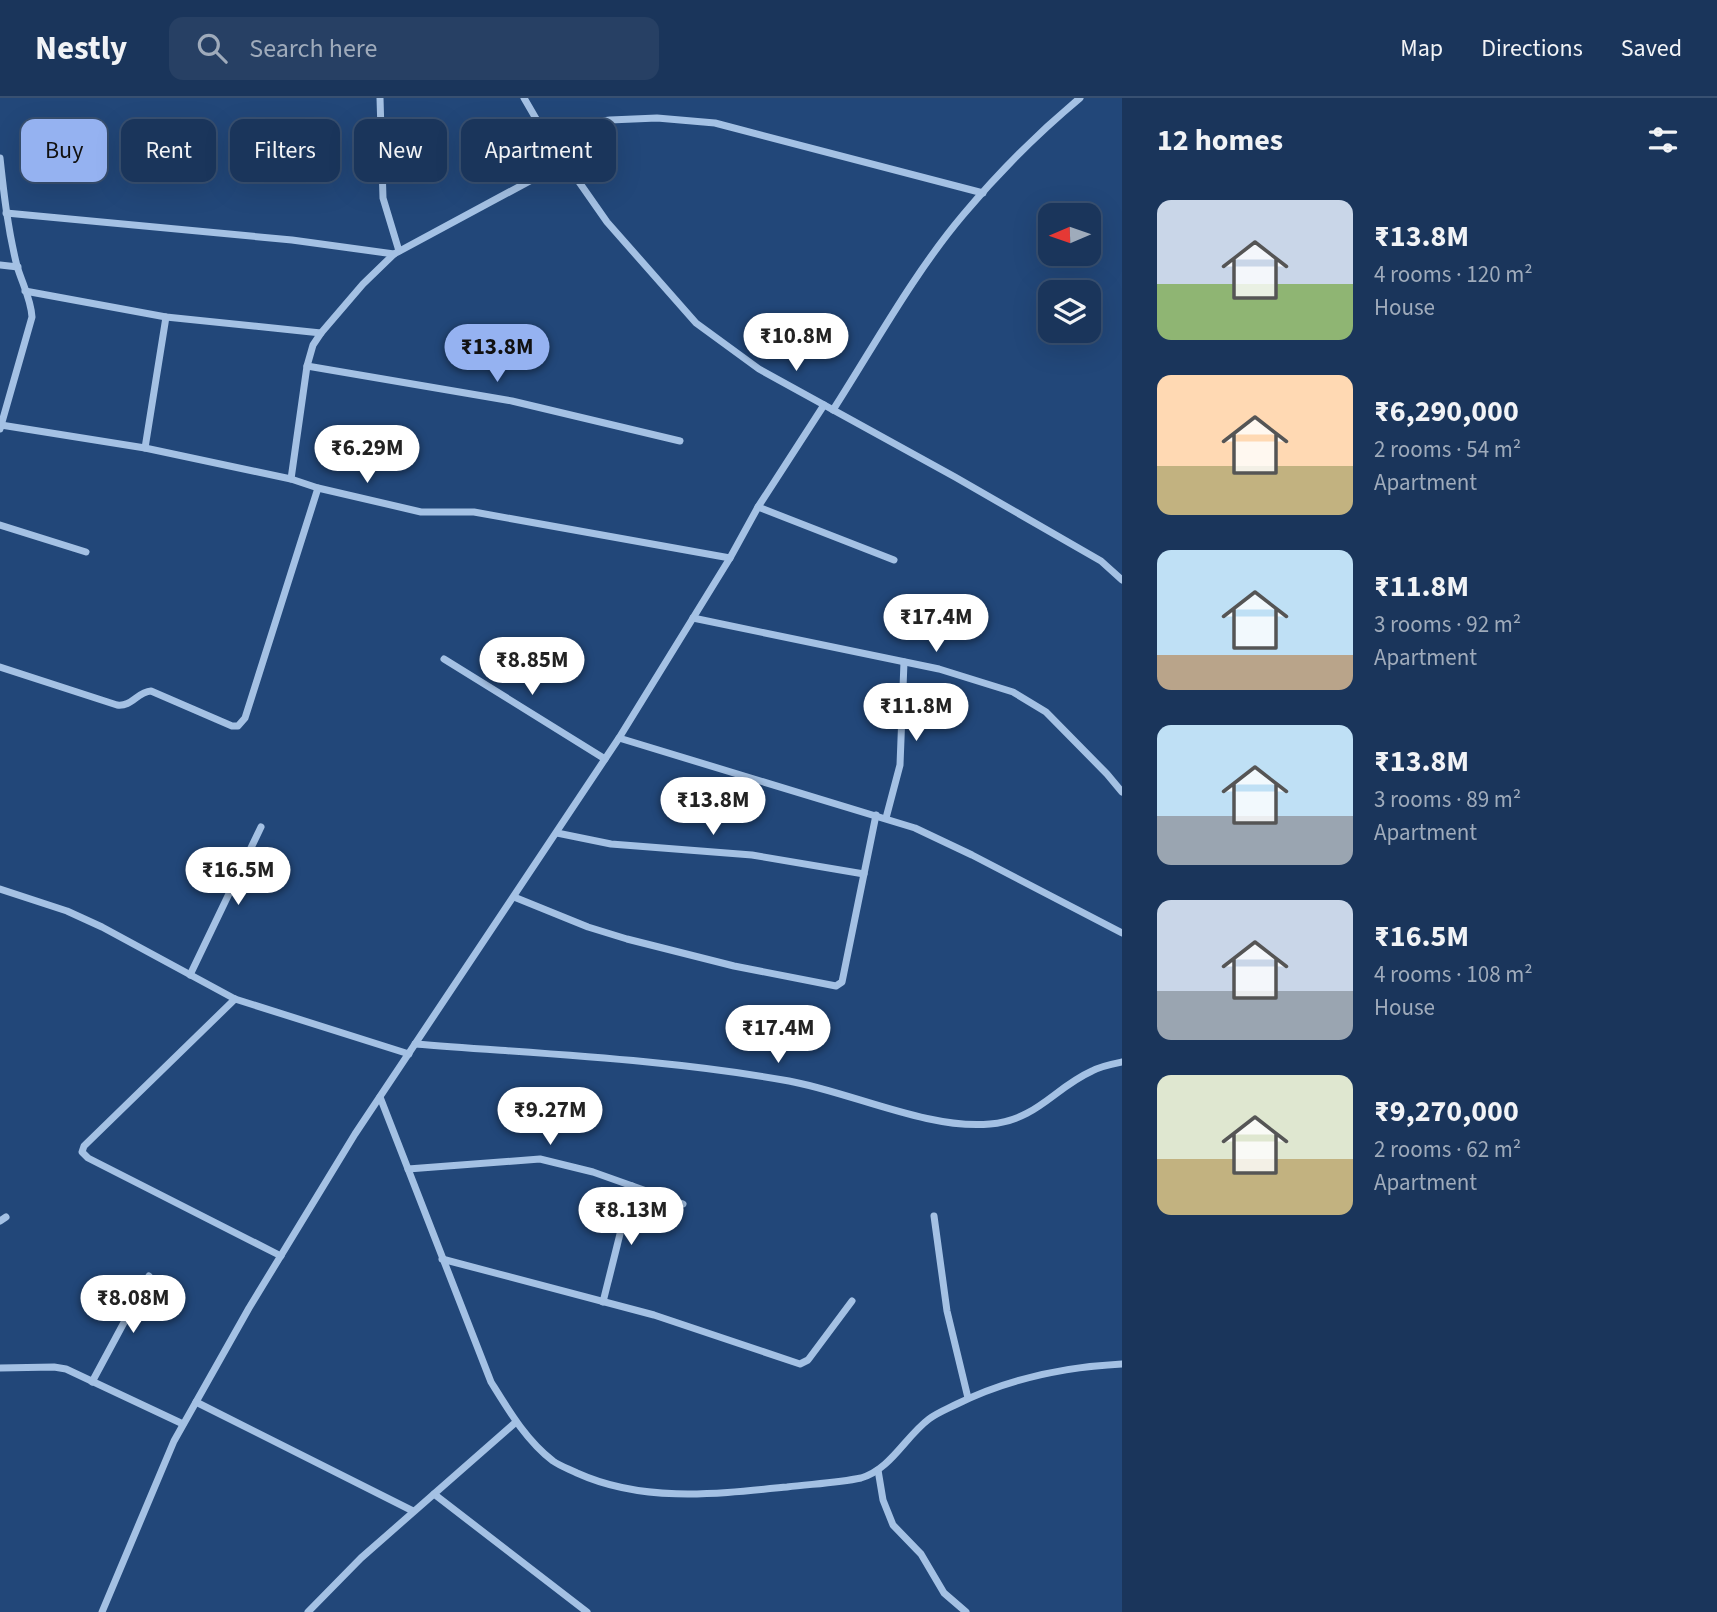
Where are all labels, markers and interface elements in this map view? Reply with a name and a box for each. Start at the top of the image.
search box [169,17,659,80]
text: Nestly [35,25,127,72]
icon: search [193,29,231,67]
text: Search here [249,30,377,67]
text: Map [1400,31,1443,66]
text: Directions [1481,31,1583,66]
text: Saved [1621,31,1682,66]
chip: Buy [21,119,107,182]
chip: Rent [121,119,216,182]
chip: Filters [230,119,340,182]
chip: New [354,119,447,182]
chip: Apartment [461,119,616,182]
text: 12 homes [1157,119,1283,162]
icon: filters [1644,121,1682,159]
north arrow [1038,203,1101,266]
map controls [1038,203,1101,343]
text: ₹13.8M [1374,215,1469,258]
icon: home [1213,228,1297,312]
text: 4 rooms · 120 m² [1374,258,1533,291]
button: layers [1038,280,1101,343]
text: House [1374,291,1435,324]
pin: ₹10.8M [739,314,853,373]
text: ₹10.8M [759,319,833,352]
pin: ₹13.8M [440,324,554,384]
text: ₹13.8M [460,330,534,363]
text: ₹6,290,000 [1374,390,1519,433]
icon: home [1213,403,1297,487]
pin: ₹6.29M [310,426,424,485]
text: ₹6.29M [330,431,404,464]
text: 2 rooms · 54 m² [1374,433,1521,466]
text: Apartment [1374,466,1477,499]
text: ₹11.8M [1374,565,1469,608]
icon: home [1213,578,1297,662]
pin: ₹17.4M [879,594,993,654]
text: ₹17.4M [899,600,973,633]
text: 3 rooms · 92 m² [1374,608,1521,641]
pin: ₹8.85M [475,638,589,697]
text: Apartment [1374,641,1477,674]
text: ₹8.85M [495,643,569,676]
pin: ₹11.8M [859,684,973,743]
text: ₹11.8M [879,689,953,722]
text: ₹13.8M [1374,740,1469,783]
icon: home [1213,753,1297,837]
pin: ₹13.8M [656,778,770,837]
text: ₹13.8M [676,783,750,816]
text: 3 rooms · 89 m² [1374,783,1521,816]
text: Apartment [1374,816,1477,849]
pin: ₹16.5M [181,848,295,907]
text: ₹16.5M [201,853,275,886]
text: ₹16.5M [1374,915,1469,958]
icon: home [1213,928,1297,1012]
text: 4 rooms · 108 m² [1374,958,1533,991]
text: House [1374,991,1435,1024]
pin: ₹17.4M [721,1006,835,1065]
text: ₹17.4M [741,1011,815,1044]
pin: ₹9.27M [493,1088,607,1147]
text: ₹9,270,000 [1374,1090,1519,1133]
text: ₹9.27M [513,1093,587,1126]
icon: home [1213,1103,1297,1187]
text: 2 rooms · 62 m² [1374,1133,1521,1166]
text: Apartment [1374,1166,1477,1199]
pin: ₹8.13M [574,1188,688,1247]
text: ₹8.13M [594,1193,668,1226]
pin: ₹8.08M [76,1276,190,1335]
text: ₹8.08M [96,1281,170,1314]

